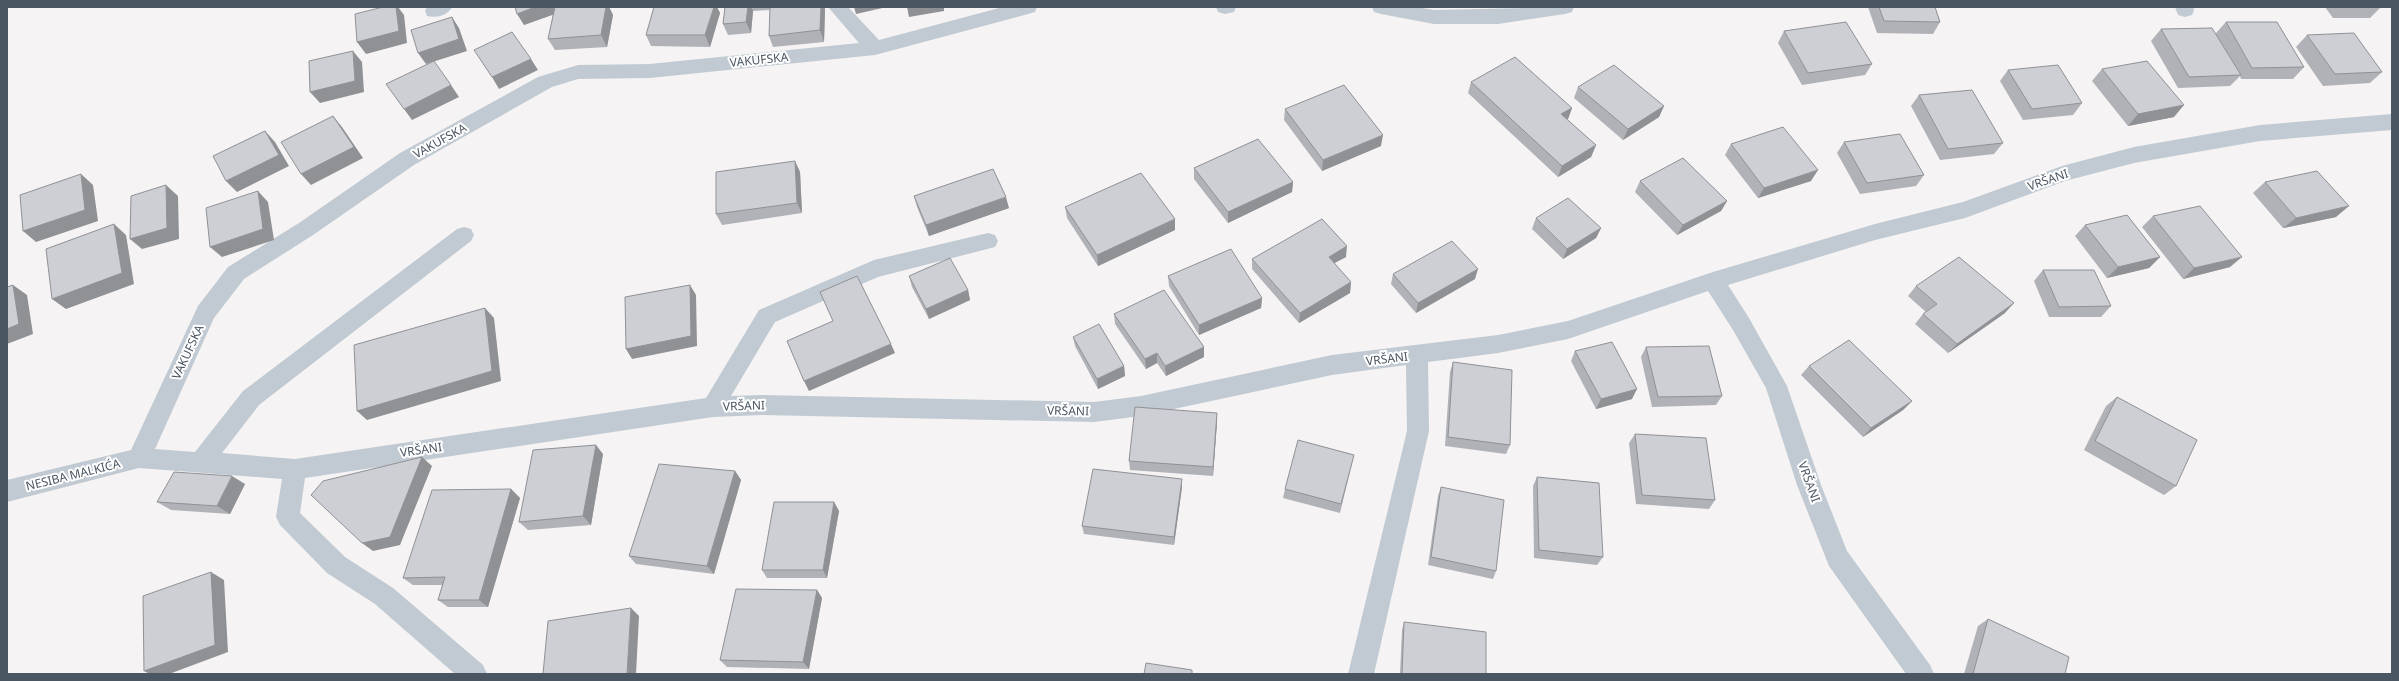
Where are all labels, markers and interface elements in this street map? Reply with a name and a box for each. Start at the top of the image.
street label: VAKUFSKA [729,48,789,71]
street label: VAKUFSKA [410,119,470,162]
street label: VRŠANI [2025,165,2071,194]
street label: VAKUFSKA [167,321,208,382]
street label: VRŠANI [1365,348,1409,370]
street label: VRŠANI [723,396,765,415]
street label: VRŠANI [1047,402,1089,419]
street label: VRŠANI [399,438,443,461]
street label: NESIBA MALKIĆA [24,454,122,494]
street label: VRŠANI [1794,459,1825,505]

